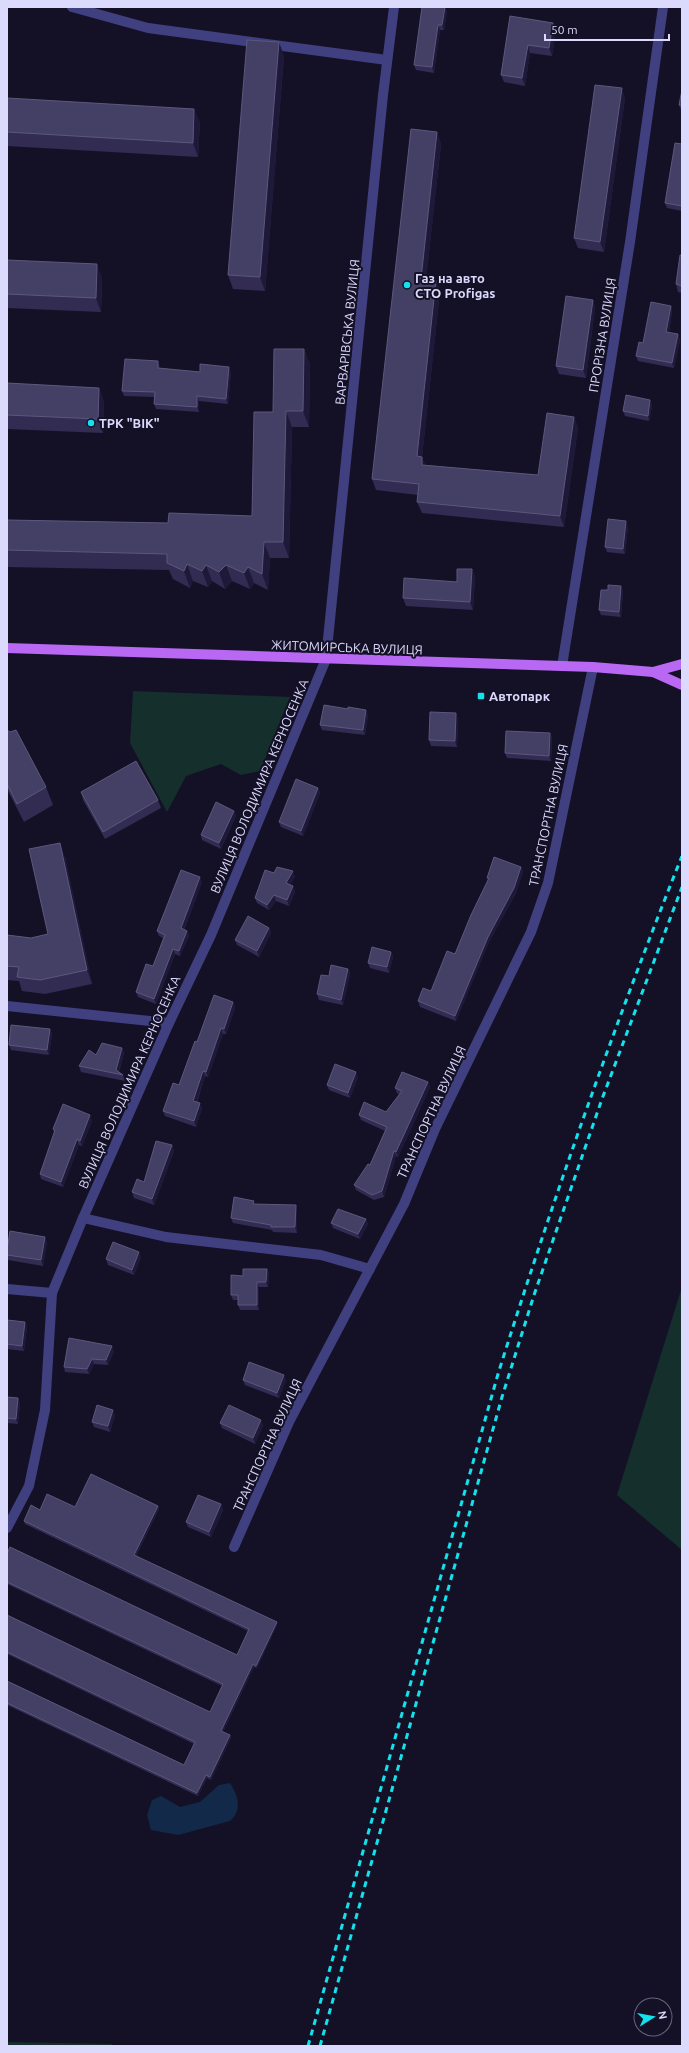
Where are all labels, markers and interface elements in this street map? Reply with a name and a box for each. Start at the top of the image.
scale bar [545,16,669,42]
text: 50 m [551,23,578,36]
street label: ВАРВАРІВСЬКА ВУЛИЦЯ [332,258,362,406]
place label: Газ на авто СТО Profigas [415,271,495,300]
street label: ПРОРІЗНА ВУЛИЦЯ [586,277,618,393]
marker: Газ на авто СТО Profigas [402,280,412,290]
place label: ТРК "ВІК" [99,416,160,430]
marker: ТРК "ВІК" [86,418,96,428]
street label: ЖИТОМИРСЬКА ВУЛИЦЯ [271,637,423,657]
street label: ВУЛИЦЯ ВОЛОДИМИРА КЕРНОСЕНКА [207,676,311,895]
place label: Автопарк [489,689,551,703]
marker: Автопарк [476,691,486,701]
street label: ТРАНСПОРТНА ВУЛИЦЯ [526,743,570,887]
street label: ВУЛИЦЯ ВОЛОДИМИРА КЕРНОСЕНКА [76,973,183,1191]
street label: ТРАНСПОРТНА ВУЛИЦЯ [394,1043,468,1181]
street label: ТРАНСПОРТНА ВУЛИЦЯ [230,1376,304,1514]
north arrow [633,1997,673,2037]
text: N [656,2010,669,2020]

